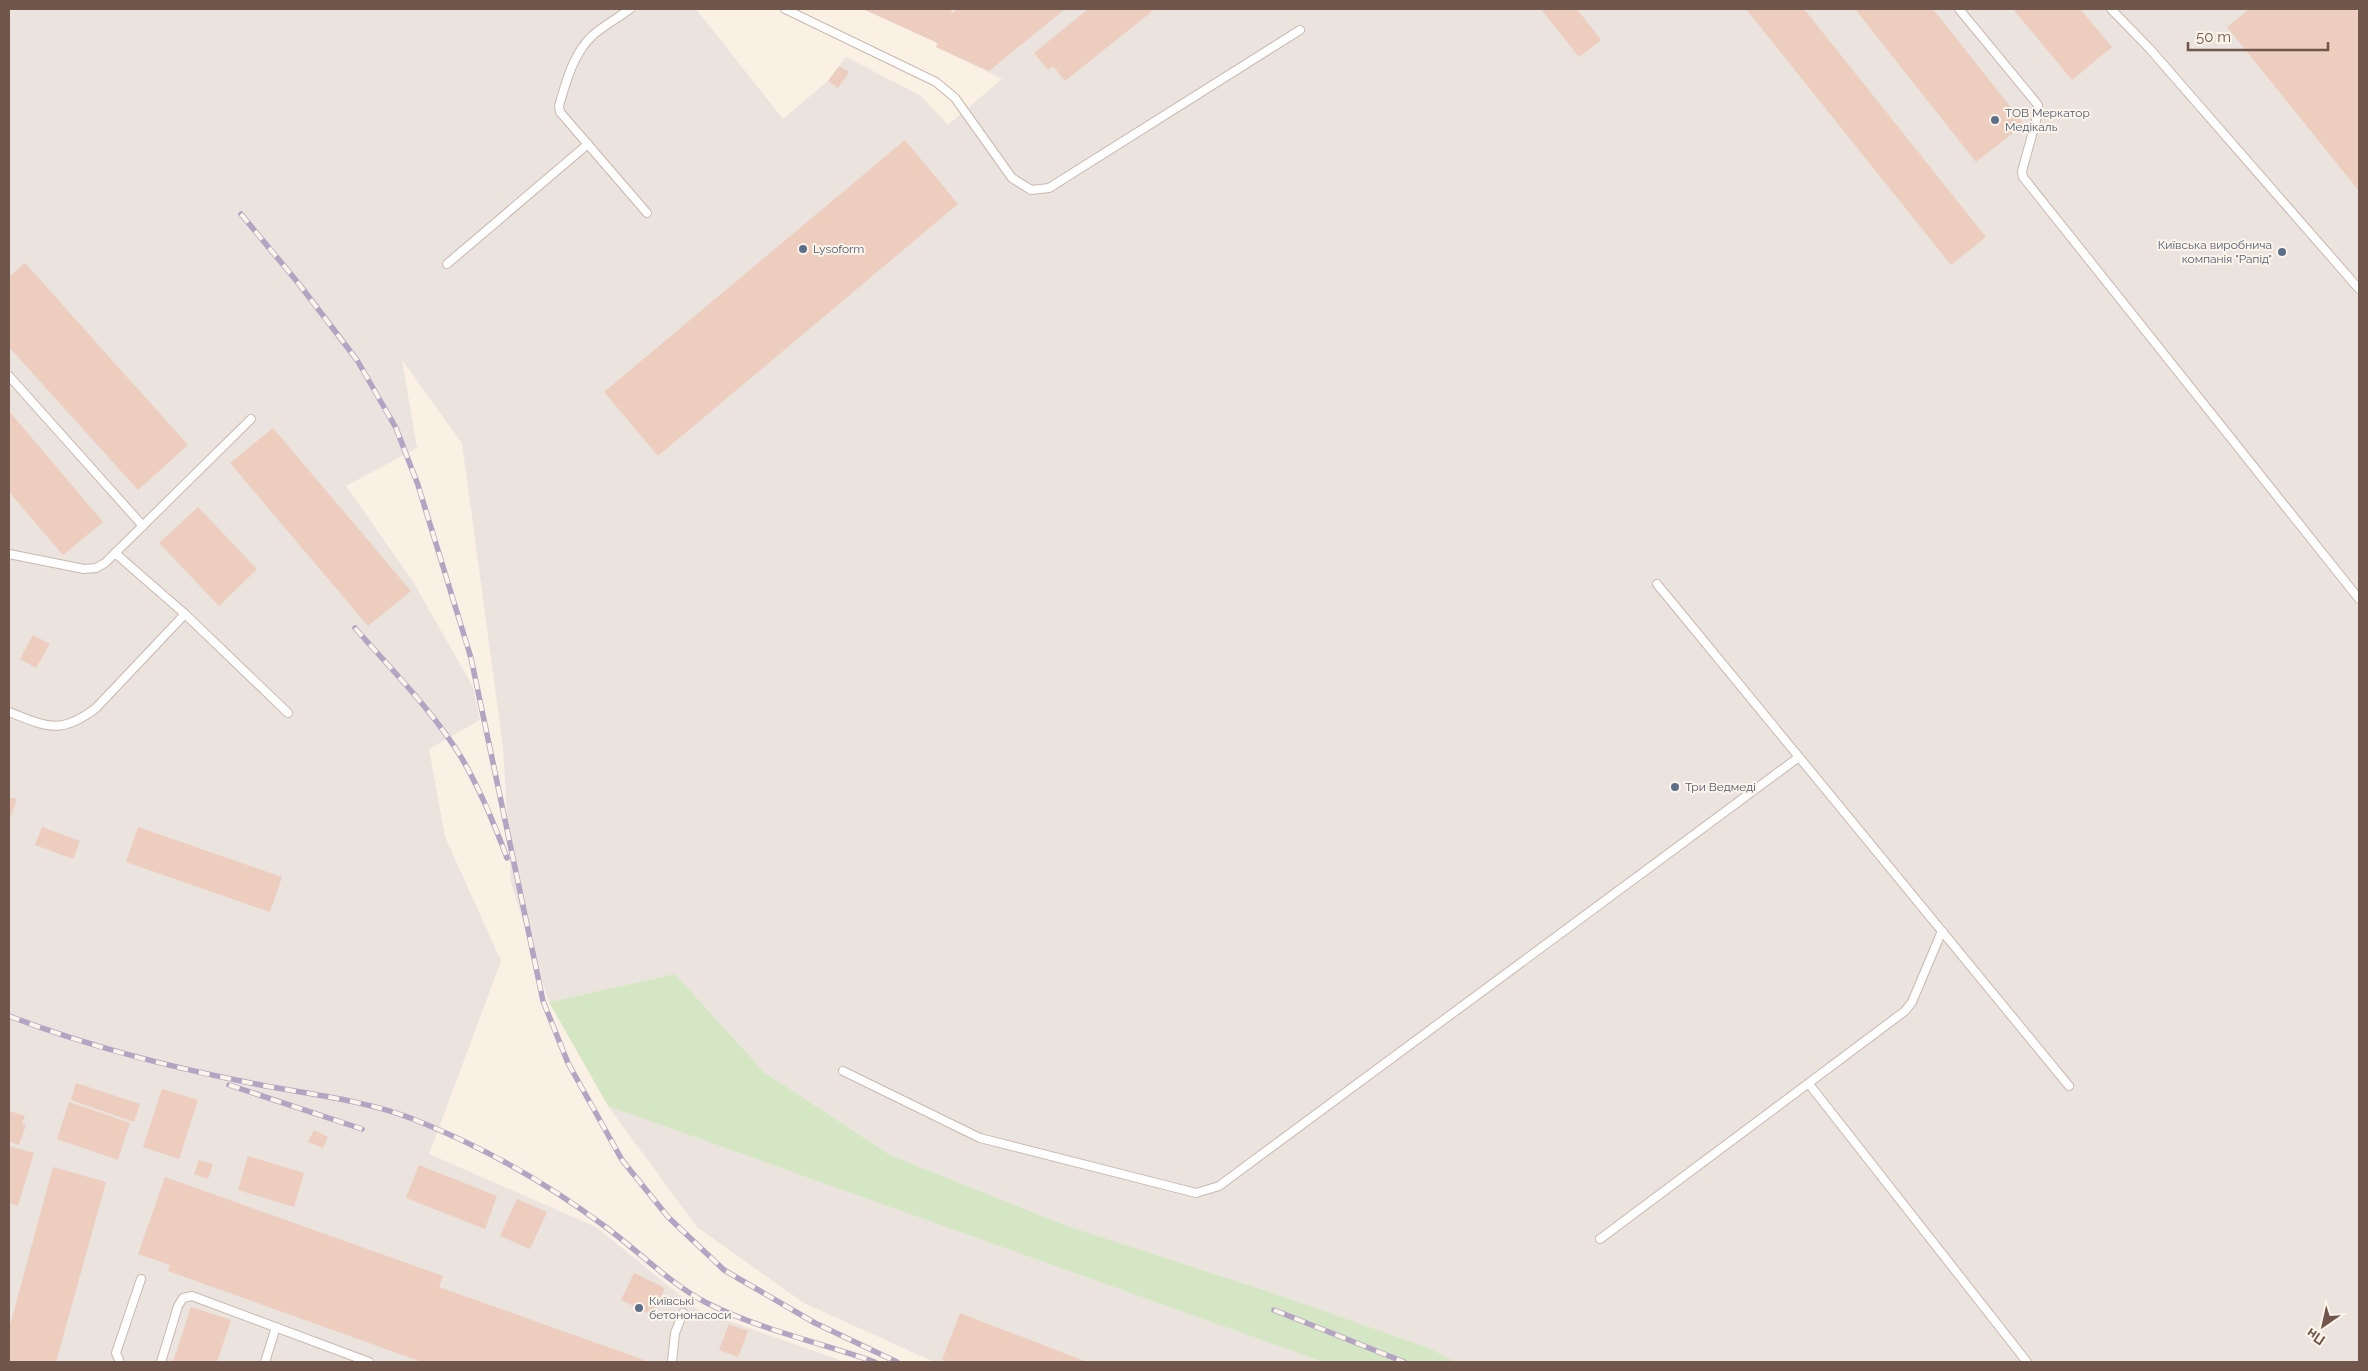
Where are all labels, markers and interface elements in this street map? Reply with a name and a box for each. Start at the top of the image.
scale bar [2188,20,2328,52]
text: 50 m [2196,28,2231,46]
place label: ТОВ Меркатор Медікаль [2005,106,2090,134]
marker: ТОВ Меркатор Медікаль [1989,114,2001,126]
place label: Київська виробнича компанія "Рапід" [2158,238,2272,266]
place label: Lysoform [813,242,864,256]
marker: Lysoform [797,243,809,255]
marker: Київська виробнича компанія "Рапід" [2276,246,2288,258]
place label: Три Ведмеді [1685,780,1756,794]
marker: Три Ведмеді [1669,781,1681,793]
place label: Київські бетононасоси [649,1294,731,1322]
north arrow [2298,1301,2348,1351]
marker: Київські бетононасоси [633,1302,645,1314]
text: Пн [2304,1325,2328,1349]

